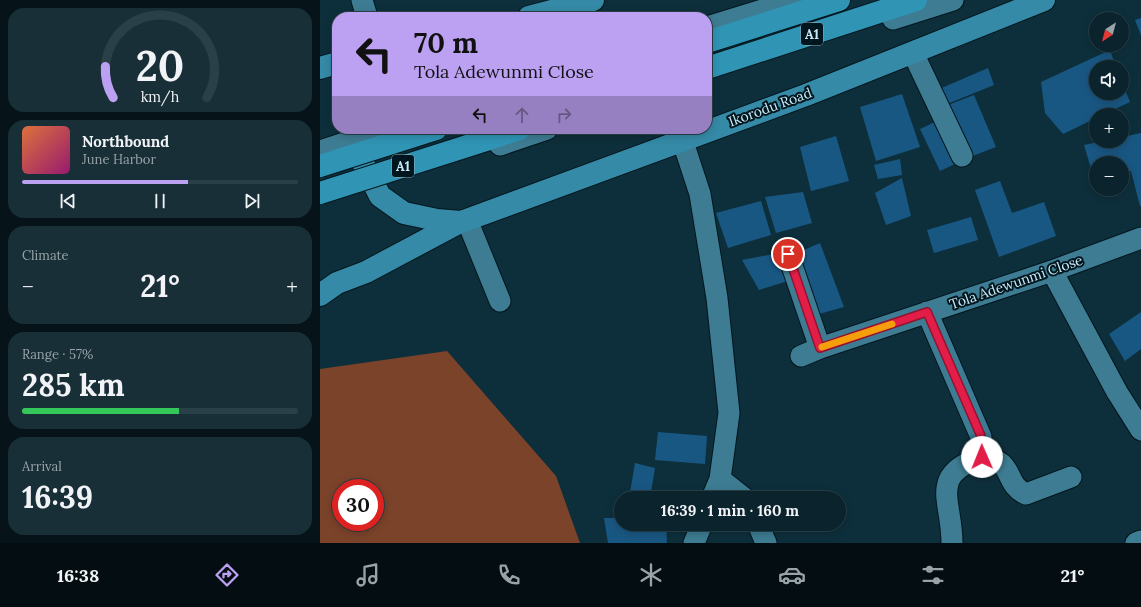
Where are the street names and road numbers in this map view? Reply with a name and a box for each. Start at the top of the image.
road number: A1 [801,23,823,45]
street label: Ikorodu Road [726,84,814,130]
road number: A1 [392,155,414,177]
street label: Tola Adewunmi Close [947,251,1085,313]

